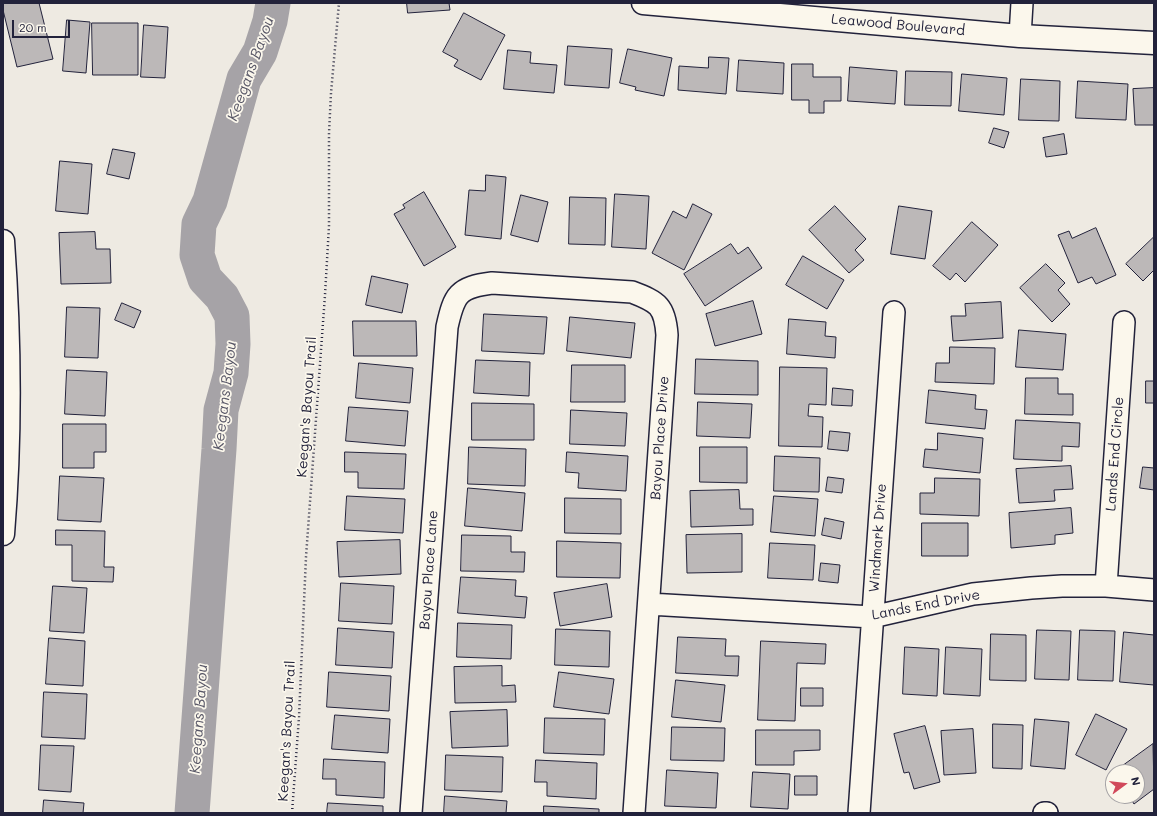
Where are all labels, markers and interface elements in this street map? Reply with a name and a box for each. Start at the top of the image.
street label: Leawood Boulevard [830,11,966,39]
scale bar [14,12,72,38]
water label: Keegans Bayou [224,14,278,124]
text: 20 m [19,19,47,35]
street label: Keegan's Bayou Trail [294,336,320,478]
water label: Keegans Bayou [209,340,241,452]
street label: Bayou Place Drive [647,375,673,501]
street label: Lands End Circle [1103,396,1127,512]
street label: Windmark Drive [866,483,890,593]
street label: Bayou Place Lane [416,510,442,630]
street label: Lands End Drive [870,586,982,624]
street label: Keegan's Bayou Trail [275,660,299,802]
water label: Keegans Bayou [186,664,212,774]
north arrow [1105,764,1145,804]
text: N [1128,775,1144,787]

